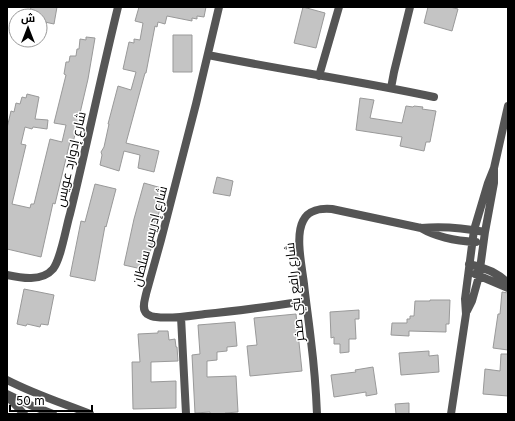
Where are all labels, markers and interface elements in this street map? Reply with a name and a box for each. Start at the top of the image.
north arrow [8,8,48,48]
text: ش [21,11,35,25]
street label: شارع إدوارد عويس [51,110,90,209]
street label: شارع إدريس سلطان [128,184,171,288]
street label: شارع رافع بني صخر [281,241,310,343]
scale bar [10,387,92,413]
text: 50 m [16,393,45,408]

